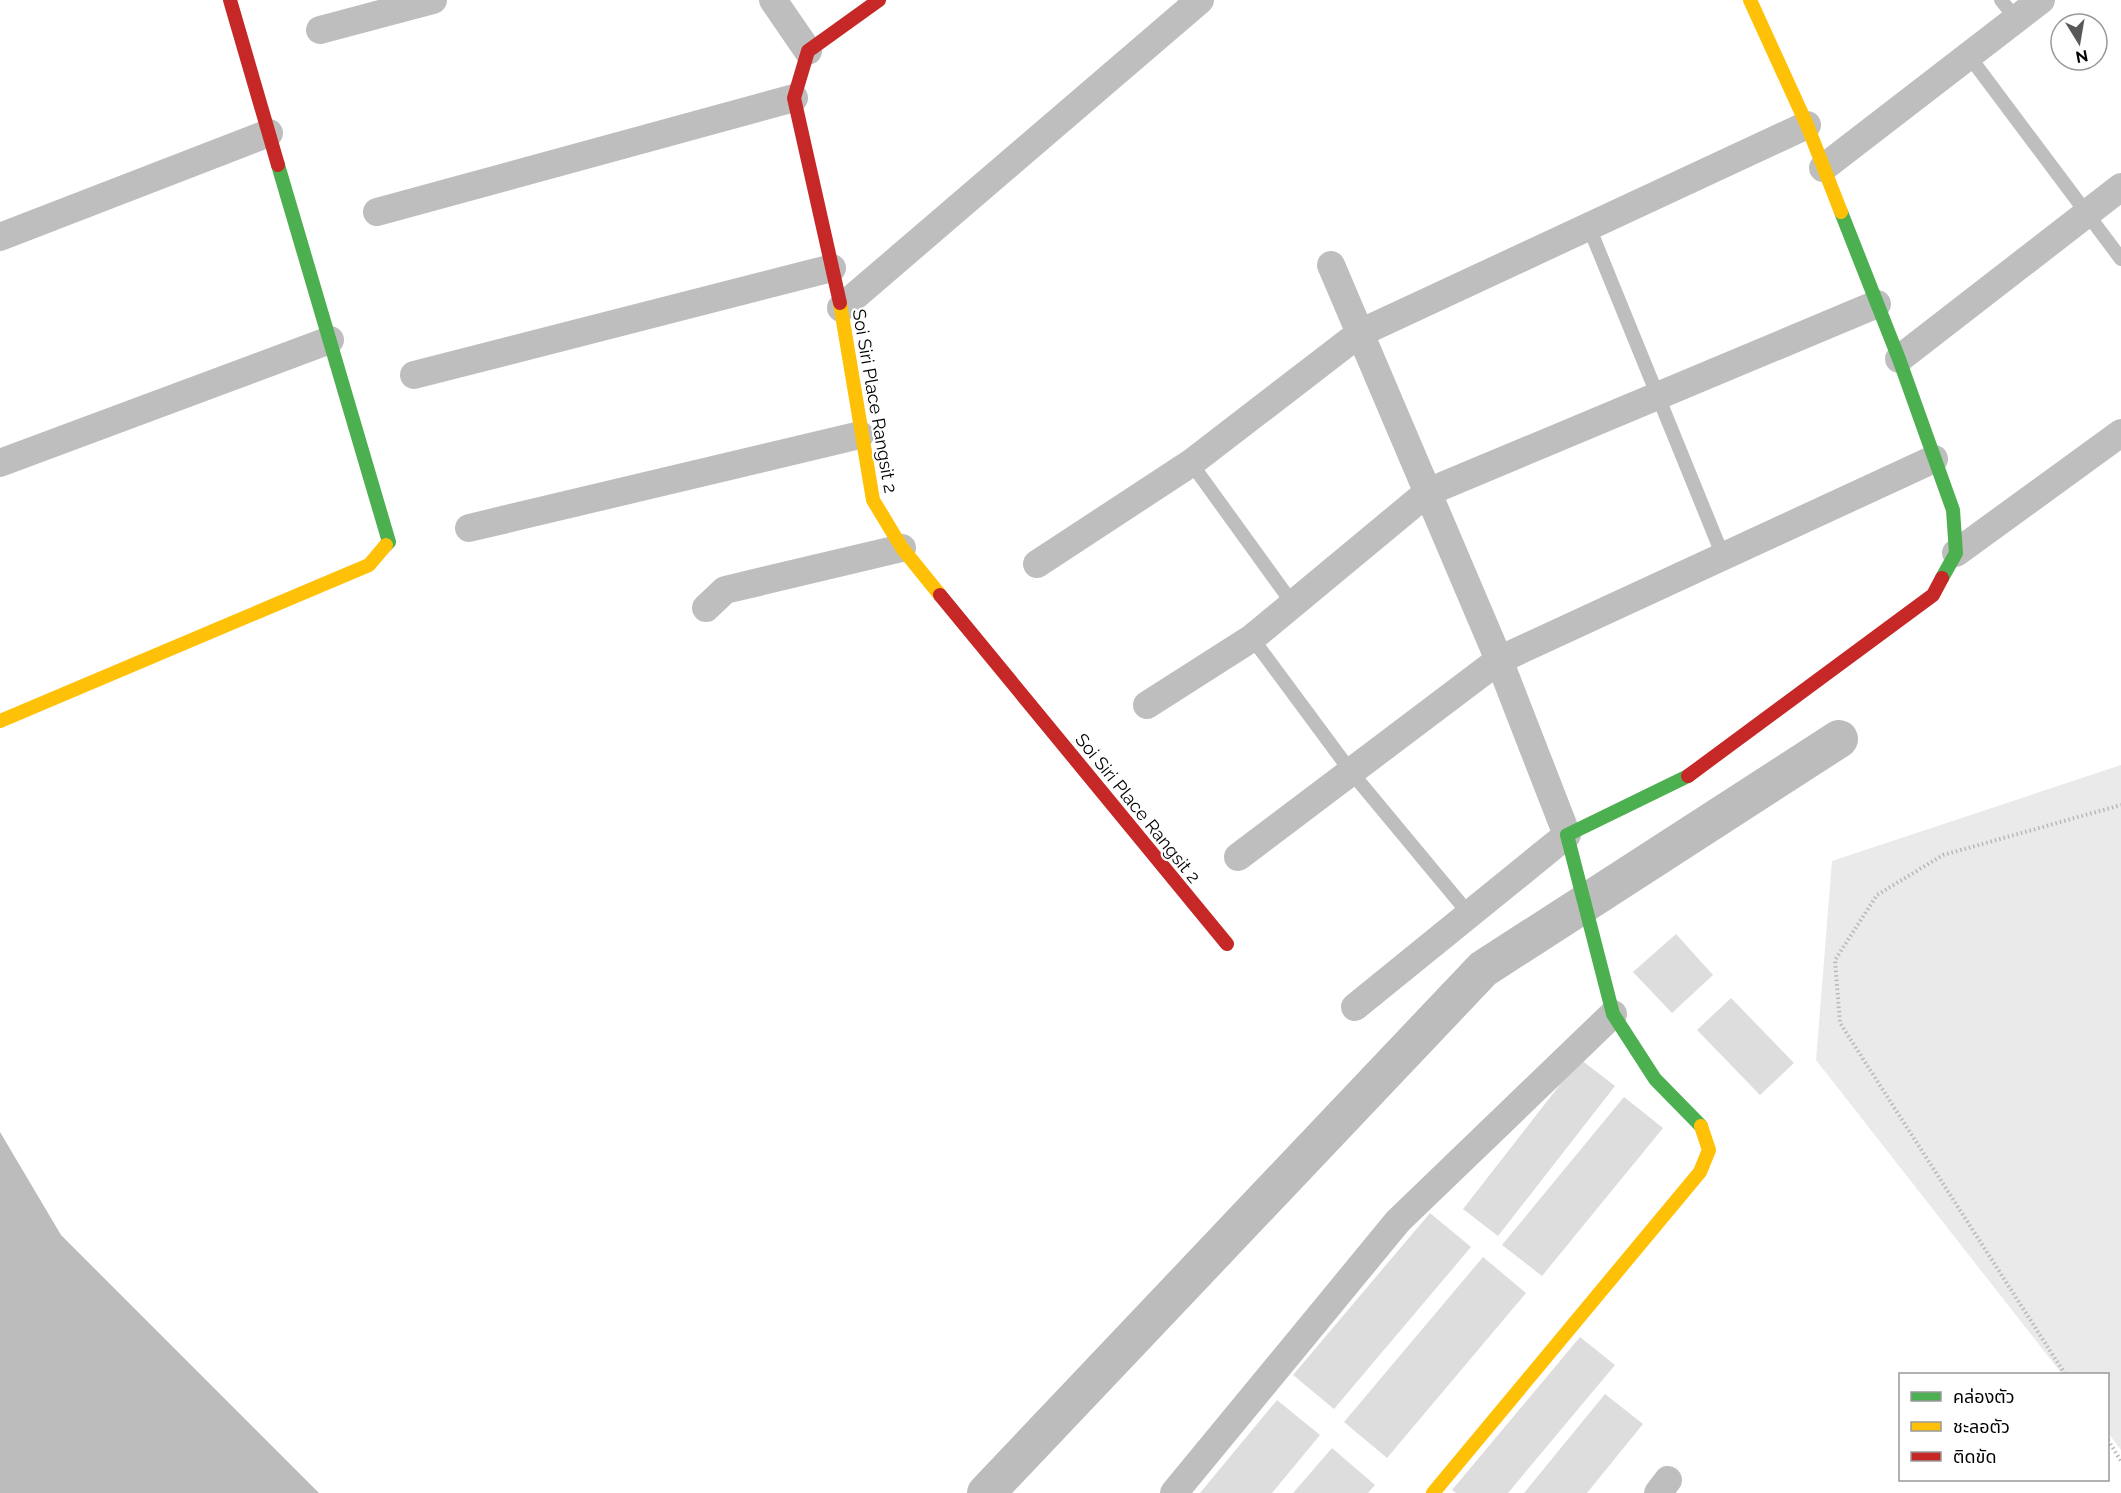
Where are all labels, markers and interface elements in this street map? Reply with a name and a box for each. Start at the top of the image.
north arrow [2049,12,2109,72]
text: N [2074,46,2090,67]
street label: Soi Siri Place Rangsit 2 [848,307,902,495]
street label: Soi Siri Place Rangsit 2 [1071,729,1205,887]
legend [1899,1373,2109,1481]
text: คล่องตัว [1953,1386,2015,1407]
text: ชะลอตัว [1953,1416,2010,1437]
text: ติดขัด [1953,1446,1996,1467]

